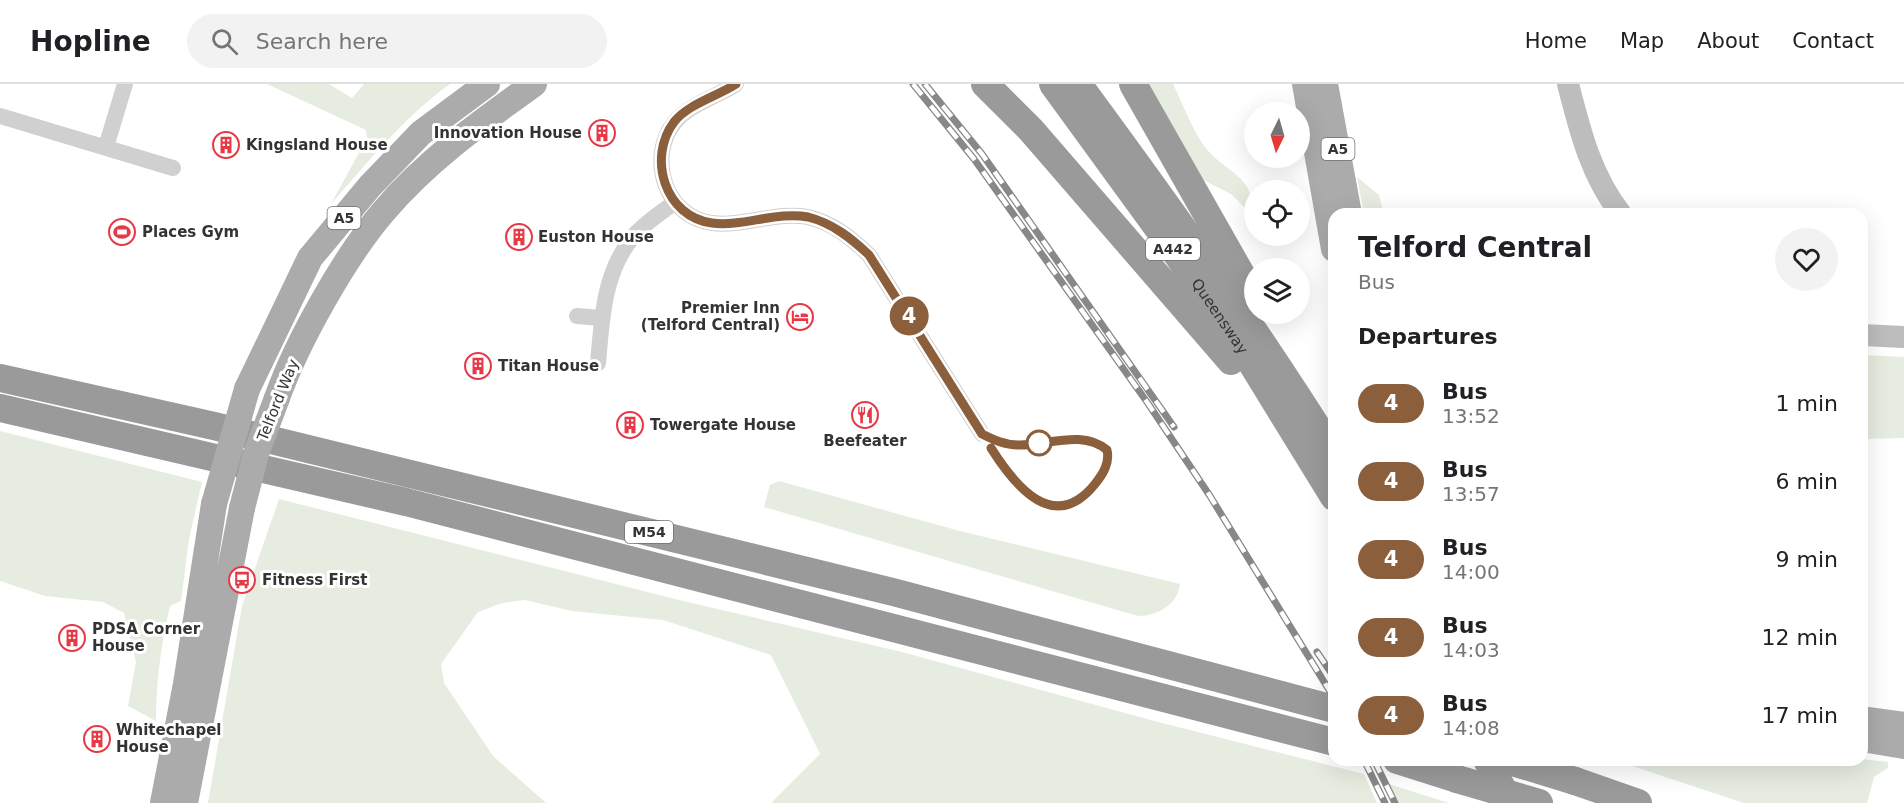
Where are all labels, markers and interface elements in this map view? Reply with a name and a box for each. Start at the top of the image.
search box [187,14,607,68]
text: Hopline [30,25,151,58]
icon: search [208,25,241,58]
text: Search here [256,29,388,54]
text: Home [1525,29,1587,53]
text: Map [1620,29,1664,53]
text: About [1697,29,1759,53]
text: Contact [1792,29,1874,53]
north arrow [1244,102,1310,168]
map controls [1244,102,1310,324]
building icon: Innovation House [587,118,617,148]
place label: Innovation House [434,124,582,142]
building icon: Kingsland House [211,130,241,160]
place label: Kingsland House [246,136,388,154]
road number: A5 [1322,138,1354,160]
button: locate [1244,180,1310,246]
road number: A5 [328,207,360,229]
sports icon: Places Gym [107,217,137,247]
building icon: Euston House [504,222,534,252]
place label: Places Gym [142,223,239,241]
place label: Euston House [538,228,654,246]
button: heart [1775,228,1838,291]
text: Telford Central [1358,231,1592,264]
road number: A442 [1146,238,1200,260]
button: layers [1244,258,1310,324]
text: Bus [1358,270,1395,294]
street label: Queensway [1188,275,1252,358]
line badge: 4 [890,296,928,336]
place label: Premier Inn (Telford Central) [641,299,780,334]
hotel icon: Premier Inn (Telford Central) [785,302,815,332]
text: 4 [902,304,916,328]
text: Departures [1358,324,1498,349]
building icon: Titan House [463,351,493,381]
street label: Telford Way [253,356,303,444]
place label: Titan House [498,357,599,375]
text: Bus [1442,379,1488,404]
text: 4 [1384,391,1398,415]
text: 1 min [1776,391,1838,416]
restaurant icon: Beefeater [850,400,880,430]
text: 13:52 [1442,404,1500,428]
building icon: Towergate House [615,410,645,440]
place label: Towergate House [650,416,796,434]
unlabelled marker [1026,430,1052,456]
place label: Beefeater [823,432,907,450]
text: Bus [1442,457,1488,482]
text: 4 [1384,469,1398,493]
text: 6 min [1776,469,1838,494]
text: 13:57 [1442,482,1500,506]
road number: M54 [625,521,673,543]
text: Bus [1442,535,1488,560]
text: 4 [1384,547,1398,571]
text: 9 min [1776,547,1838,572]
text: 14:00 [1442,560,1500,584]
bus stop icon: Fitness First [227,565,257,595]
place label: Fitness First [262,571,367,589]
text: Bus [1442,613,1488,638]
place label: PDSA Corner House [92,620,201,655]
building icon: PDSA Corner House [57,623,87,653]
text: 4 [1384,625,1398,649]
text: 12 min [1762,625,1838,650]
text: 14:03 [1442,638,1500,662]
text: Bus [1442,691,1488,716]
text: 4 [1384,703,1398,727]
text: 17 min [1762,703,1838,728]
text: 14:08 [1442,716,1500,740]
place label: Whitechapel House [116,721,221,756]
building icon: Whitechapel House [82,724,112,754]

